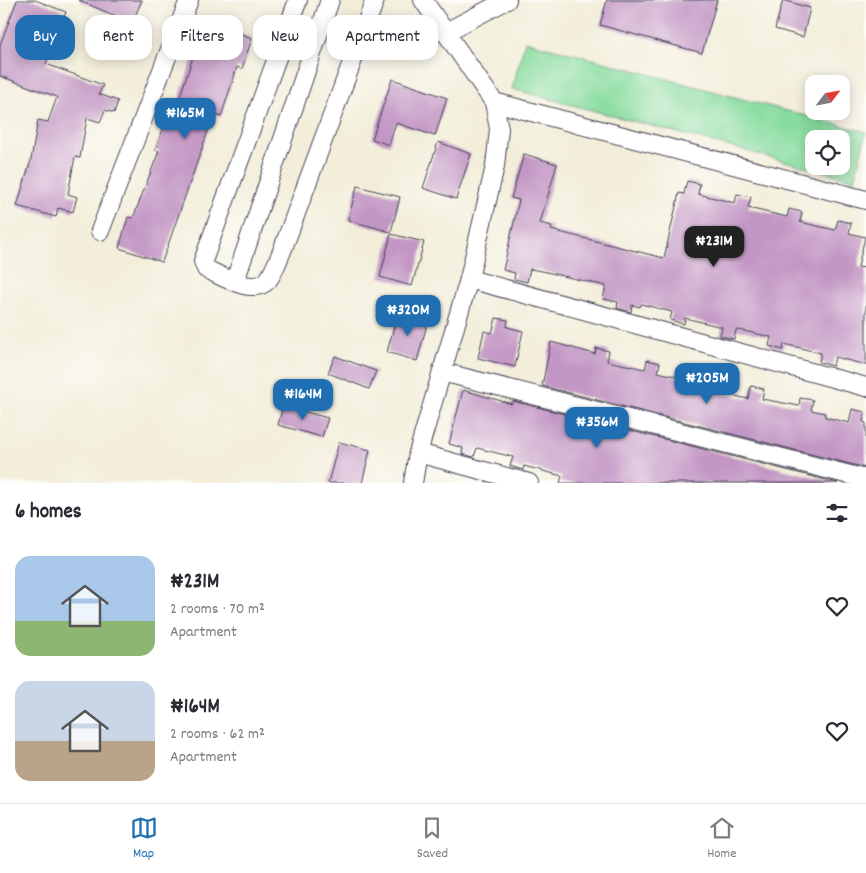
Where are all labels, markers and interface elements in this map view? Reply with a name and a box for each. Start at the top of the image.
chip: Buy [15,15,75,60]
chip: Rent [85,15,152,60]
chip: Filters [162,15,243,60]
chip: New [253,15,317,60]
chip: Apartment [327,15,438,60]
north arrow [805,75,850,120]
map controls [805,75,850,175]
pin: ₦165M [150,98,220,140]
text: ₦165M [166,102,204,125]
button: locate [805,130,850,175]
pin: ₦231M [679,226,749,268]
text: ₦231M [695,230,733,253]
pin: ₦320M [373,294,443,337]
text: ₦320M [387,299,429,322]
pin: ₦205M [672,362,742,405]
text: ₦205M [685,367,729,390]
pin: ₦164M [268,378,338,421]
text: ₦164M [284,383,322,406]
pin: ₦356M [562,406,632,449]
text: ₦356M [576,411,618,434]
text: 6 homes [15,498,82,528]
icon: filters [823,499,851,527]
text: ₦231M [170,568,219,598]
icon: home [55,576,115,636]
icon: heart [823,592,851,620]
text: 2 rooms · 70 m² [170,598,265,621]
text: Apartment [170,621,237,644]
text: ₦164M [170,693,220,723]
icon: home [55,701,115,761]
icon: heart [823,717,851,745]
text: 2 rooms · 62 m² [170,723,265,746]
text: Apartment [170,746,237,769]
tab: Map [130,814,158,864]
tab: Saved [417,814,448,864]
tab: Home [707,814,736,864]

